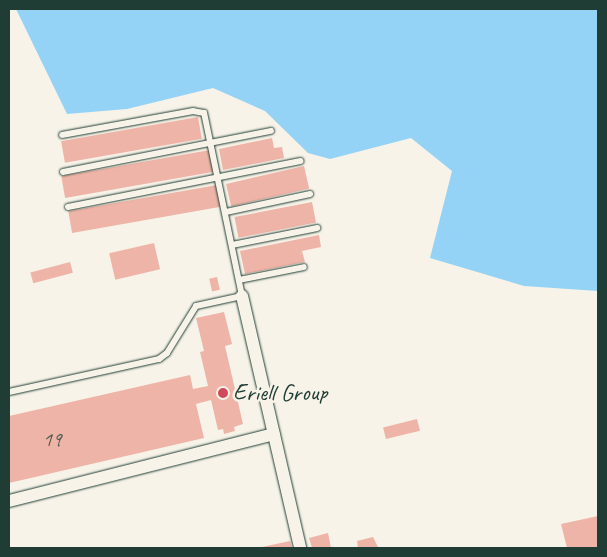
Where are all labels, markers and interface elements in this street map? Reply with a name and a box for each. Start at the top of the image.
place label: Eriell Group [233,379,327,407]
marker: Eriell Group [217,387,229,399]
house number: 19 [43,426,61,452]

